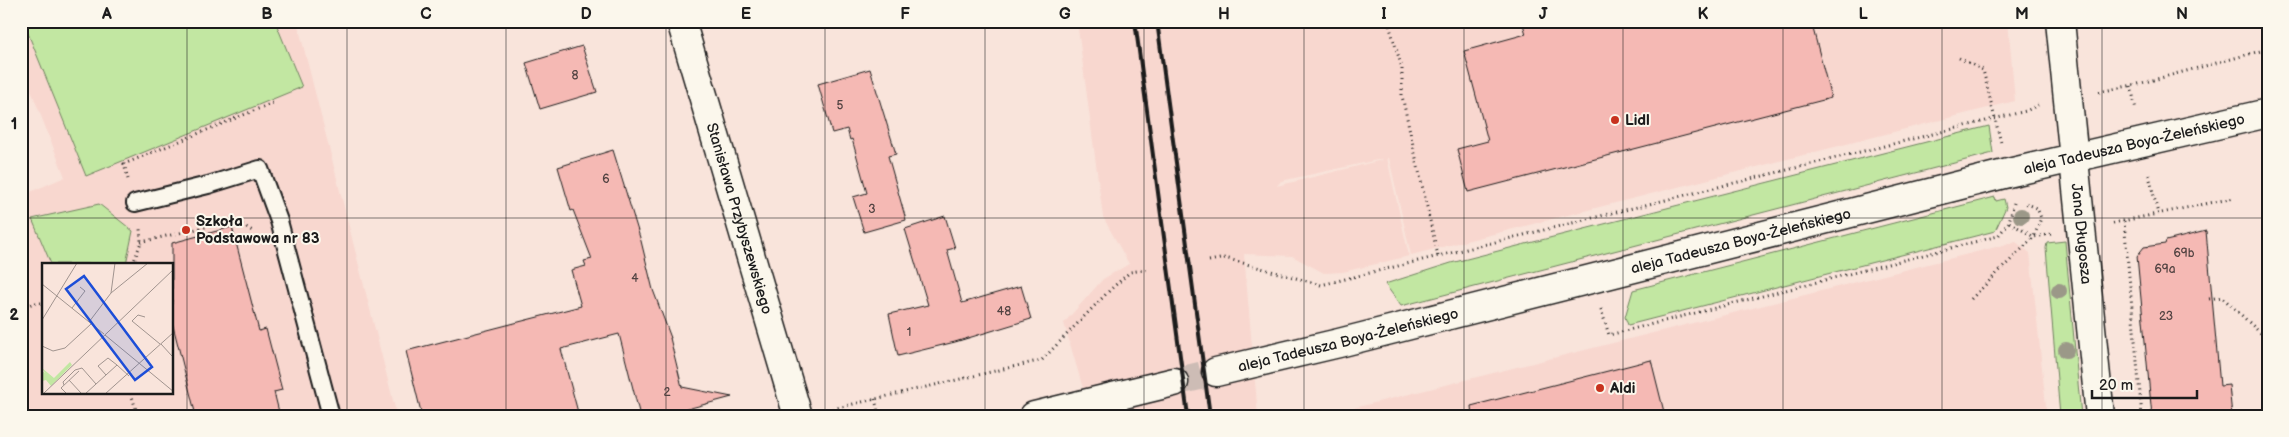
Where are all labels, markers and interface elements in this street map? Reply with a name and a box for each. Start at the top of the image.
text: A [101,5,112,24]
text: B [261,5,273,24]
text: C [420,5,432,24]
text: D [580,5,592,24]
text: E [741,5,751,24]
text: F [900,5,910,24]
text: G [1059,5,1071,24]
text: H [1218,5,1230,24]
text: I [1381,5,1387,24]
text: J [1539,5,1548,24]
text: K [1698,5,1709,24]
text: L [1858,5,1868,24]
text: M [2015,5,2029,24]
text: N [2176,5,2188,24]
house number: 8 [572,68,579,83]
house number: 5 [837,98,844,113]
street label: aleja Tadeusza Boya-Żeleńskiego [2022,110,2247,179]
place label: Lidl [1625,111,1650,130]
marker: Lidl [1609,114,1621,126]
text: 1 [11,115,17,134]
street label: Stanisława Przybyszewskiego [702,121,776,317]
house number: 6 [602,172,610,187]
street label: Jana Długosza [2067,183,2096,285]
house number: 3 [868,202,876,217]
street label: aleja Tadeusza Boya-Żeleńskiego [1629,204,1853,278]
place label: Szkoła Podstawowa nr 83 [196,212,320,248]
marker: Szkoła Podstawowa nr 83 [180,224,192,236]
house number: 69b [2173,246,2195,261]
house number: 69a [2154,262,2176,277]
inset map [42,263,174,394]
house number: 4 [631,271,639,286]
house number: 48 [997,304,1011,319]
street label: aleja Tadeusza Boya-Żeleńskiego [1236,304,1461,377]
text: 2 [9,306,19,325]
house number: 23 [2159,309,2173,324]
house number: 1 [907,325,911,340]
scale bar [2092,367,2196,399]
text: 20 m [2099,376,2133,395]
place label: Aldi [1609,379,1635,398]
marker: Aldi [1594,382,1606,394]
house number: 2 [663,385,671,400]

